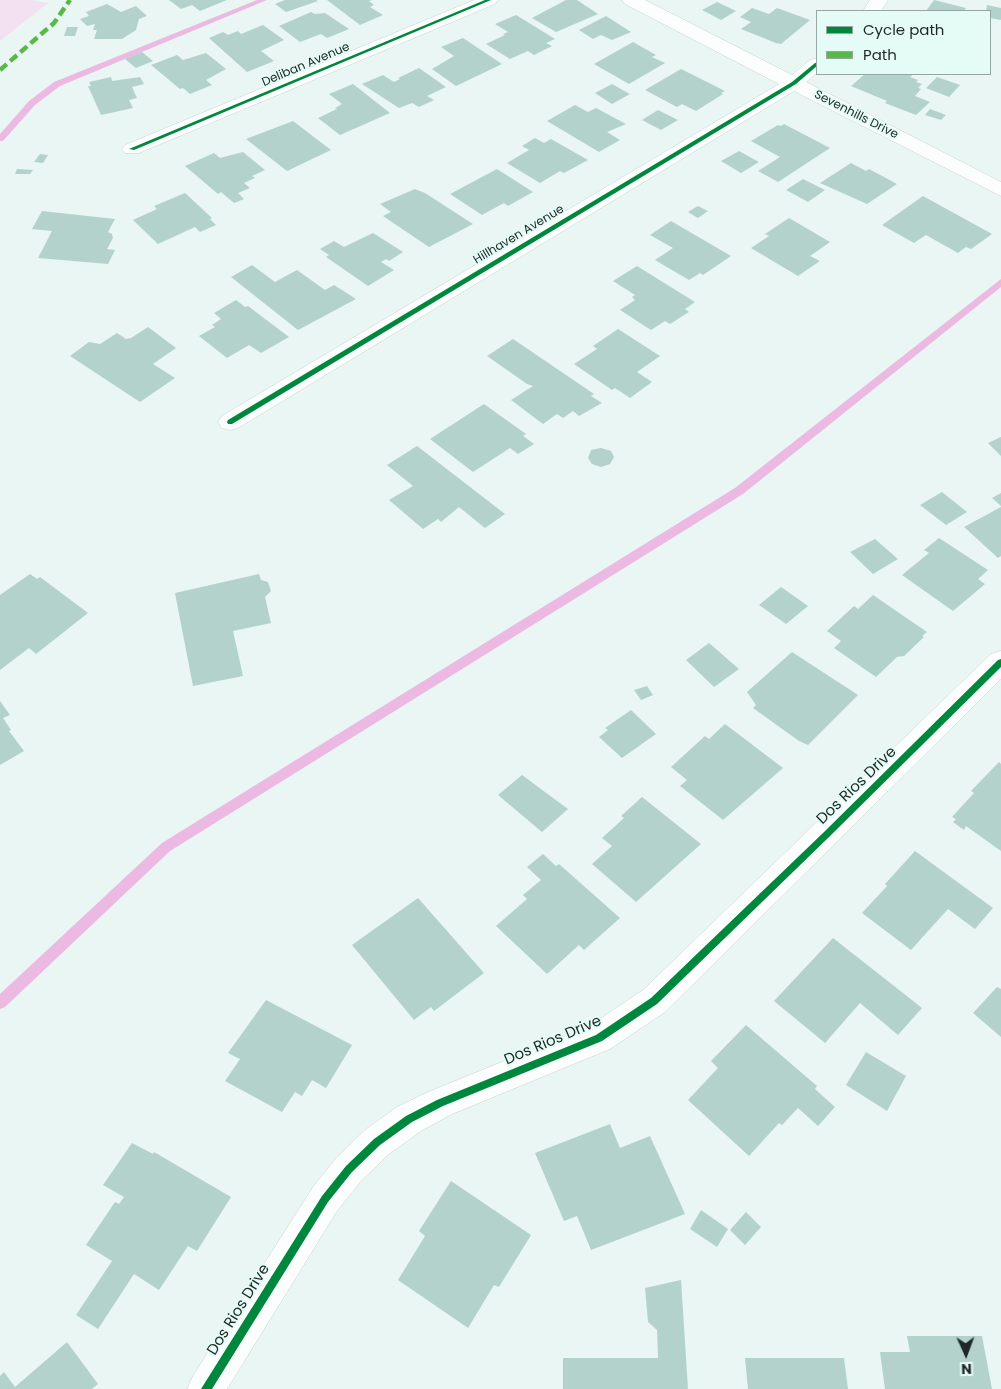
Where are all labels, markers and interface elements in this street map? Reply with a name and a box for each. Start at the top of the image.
legend [816,10,991,75]
text: Cycle path [863,19,944,40]
street label: Deliban Avenue [260,40,352,90]
text: Path [863,44,897,65]
street label: Sevenhills Drive [812,88,900,142]
street label: Hillhaven Avenue [471,202,567,268]
street label: Dos Rios Drive [813,743,901,829]
street label: Dos Rios Drive [502,1012,604,1070]
street label: Dos Rios Drive [204,1261,274,1359]
north arrow [941,1329,991,1379]
text: N [961,1359,972,1379]

